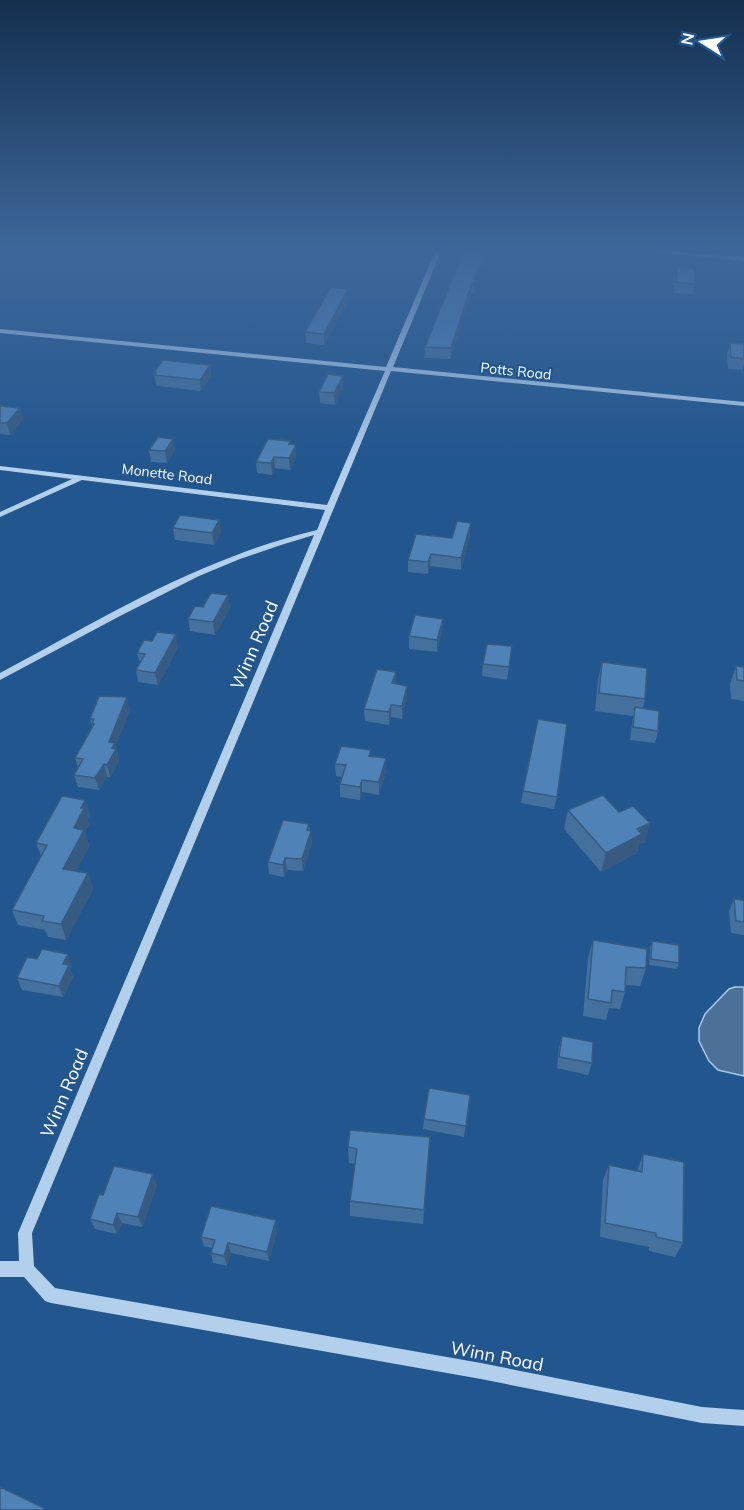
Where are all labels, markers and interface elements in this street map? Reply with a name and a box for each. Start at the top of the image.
north arrow [672,12,732,72]
text: N [676,31,698,47]
street label: Potts Road [480,358,552,384]
street label: Monette Road [121,460,213,488]
street label: Winn Road [225,597,283,693]
street label: Winn Road [35,1045,93,1141]
street label: Winn Road [449,1336,545,1376]

